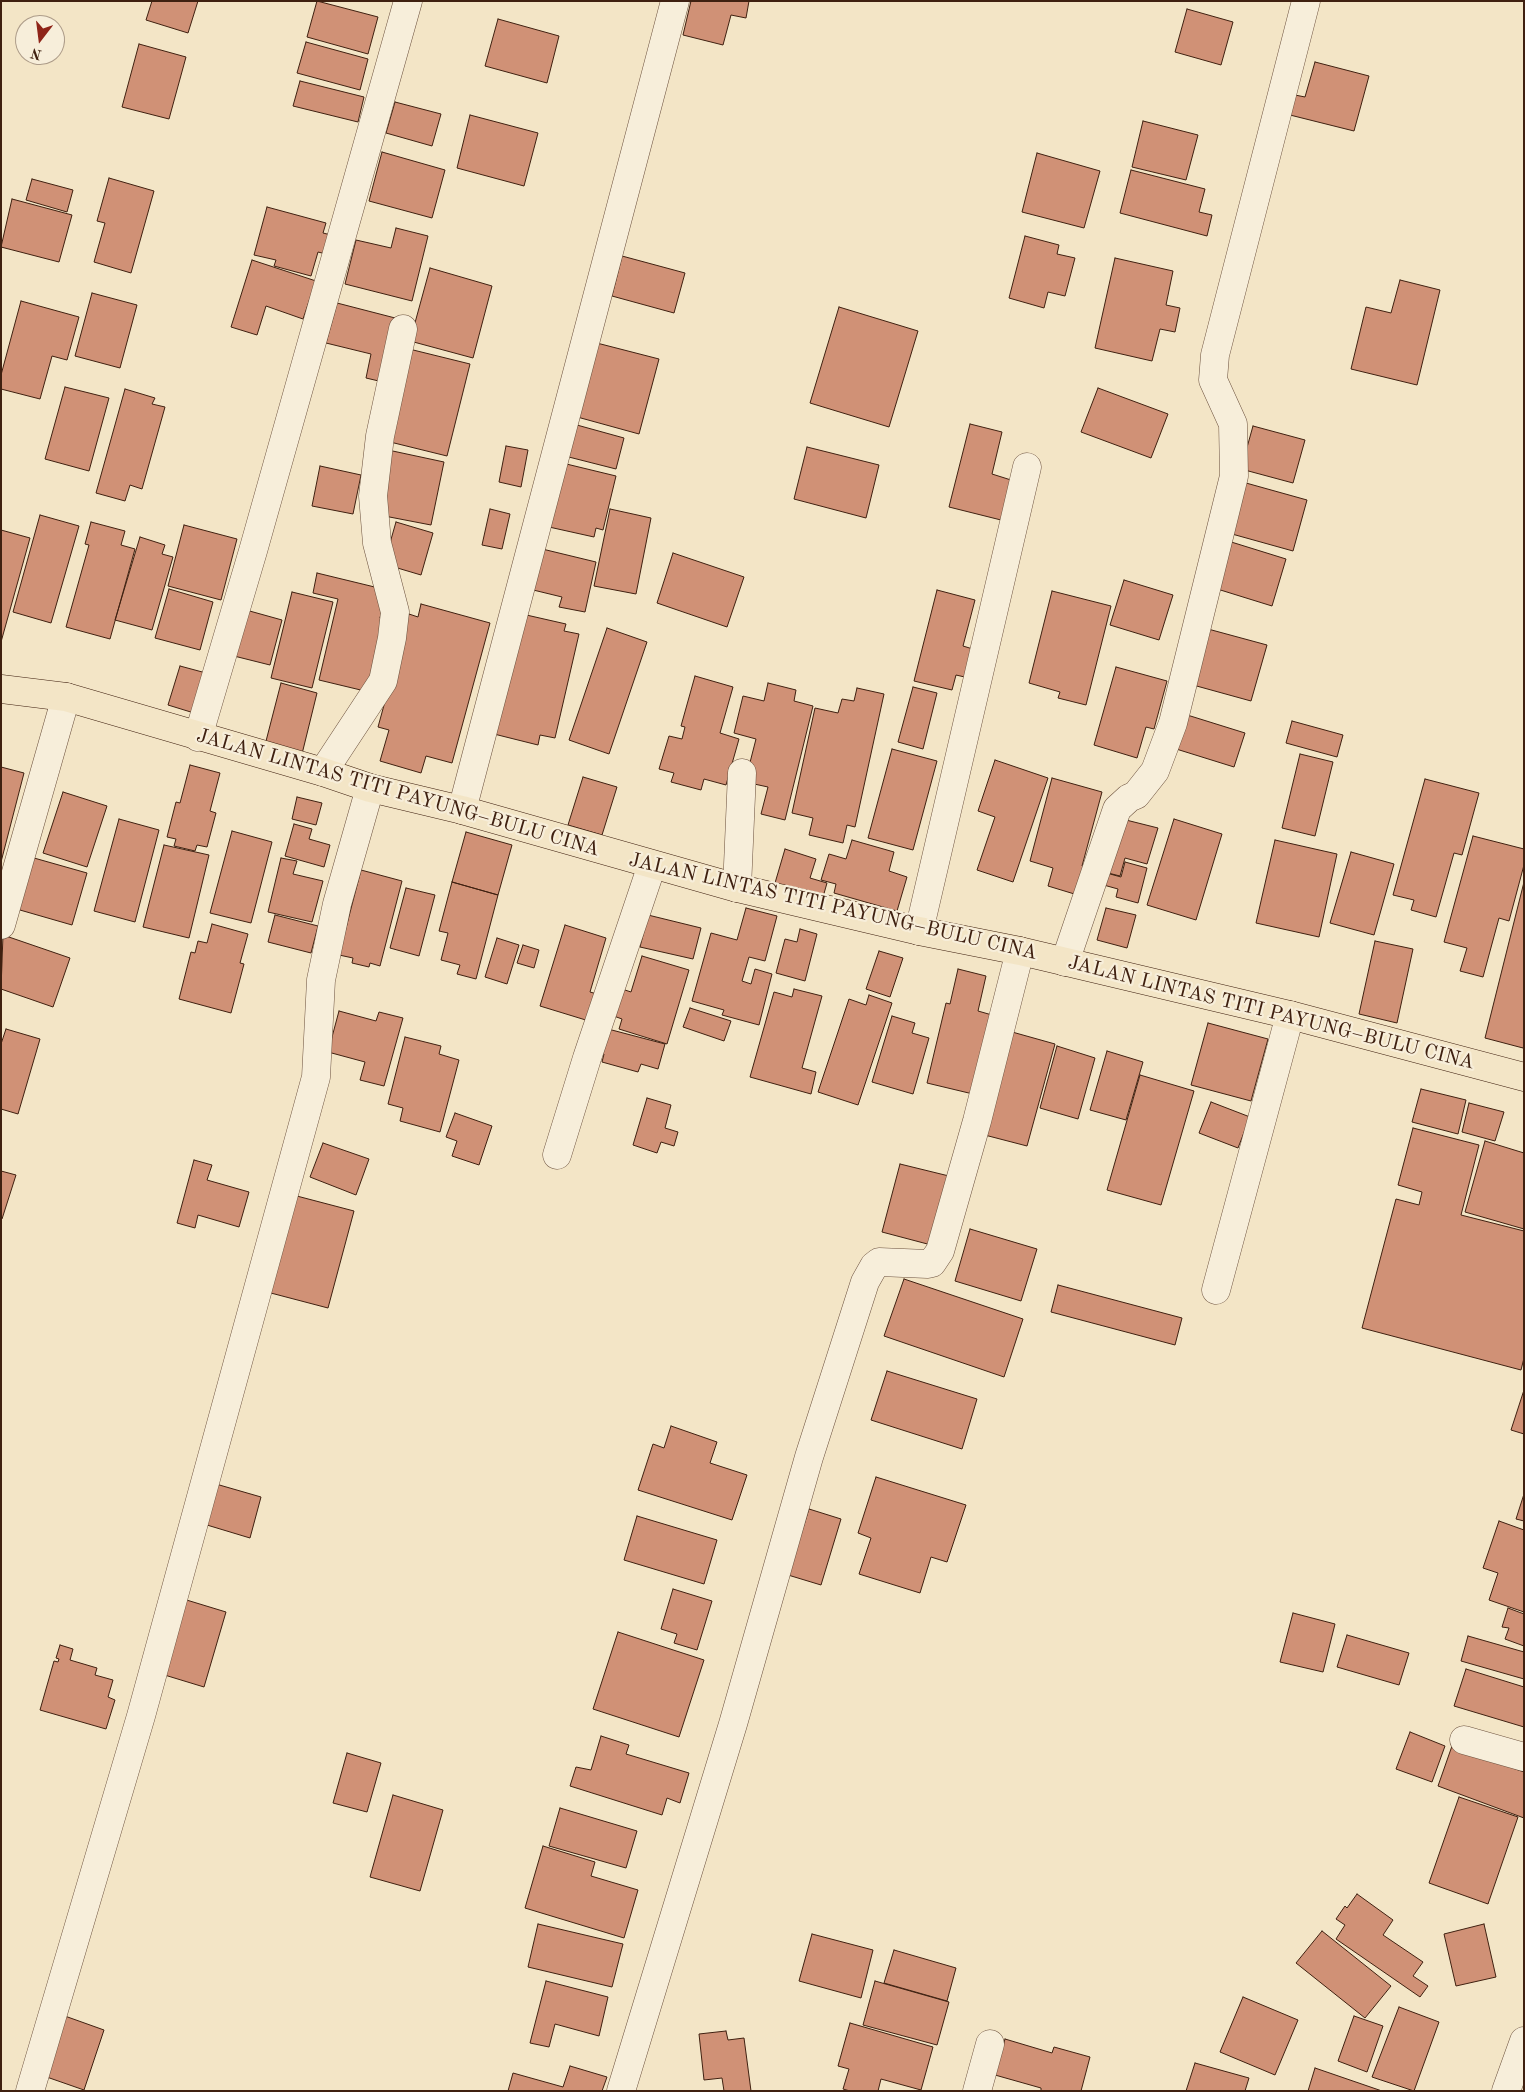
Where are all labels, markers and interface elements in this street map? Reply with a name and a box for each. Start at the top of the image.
north arrow [15,15,65,65]
text: N [29,45,43,62]
street label: JALAN LINTAS TITI PAYUNG–BULU CINA [194,724,602,862]
street label: JALAN LINTAS TITI PAYUNG–BULU CINA [627,848,1039,966]
street label: JALAN LINTAS TITI PAYUNG–BULU CINA [1065,951,1477,1075]

